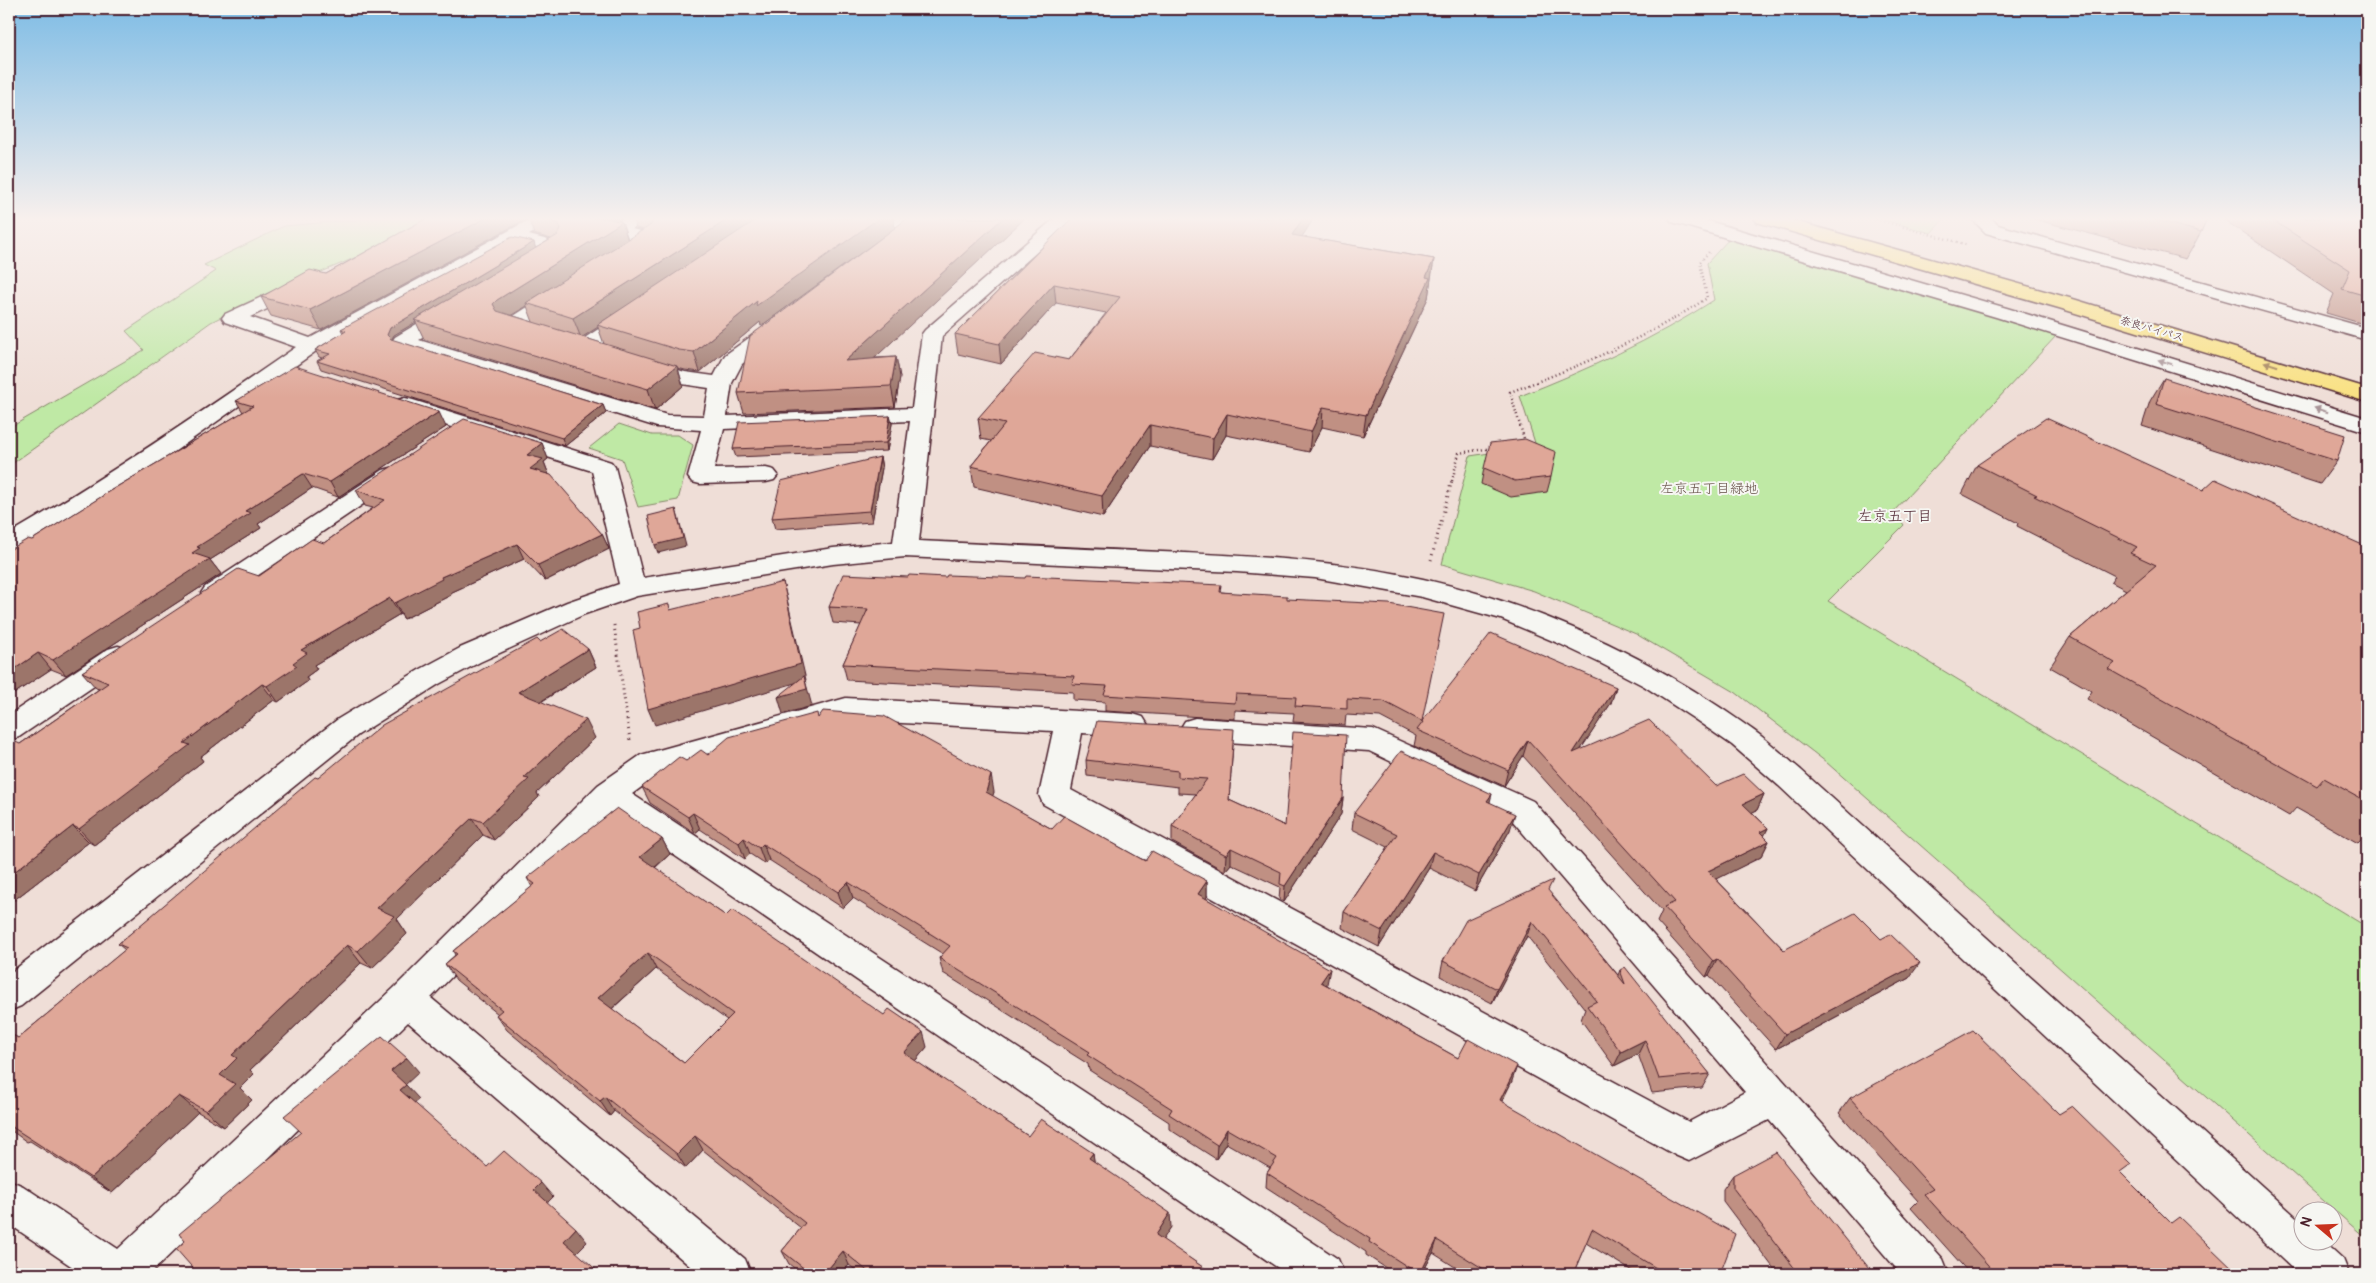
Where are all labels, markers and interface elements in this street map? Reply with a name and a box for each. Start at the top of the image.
street label: 奈良バイパス [2119,314,2185,344]
one-way arrow [2158,358,2173,366]
one-way arrow [2263,360,2278,368]
one-way arrow [2313,405,2328,413]
park label: 左京五丁目緑地 [1660,480,1758,497]
district label: 左京五丁目 [1857,507,1933,526]
north arrow [2294,1200,2344,1250]
text: N [2297,1215,2316,1229]

